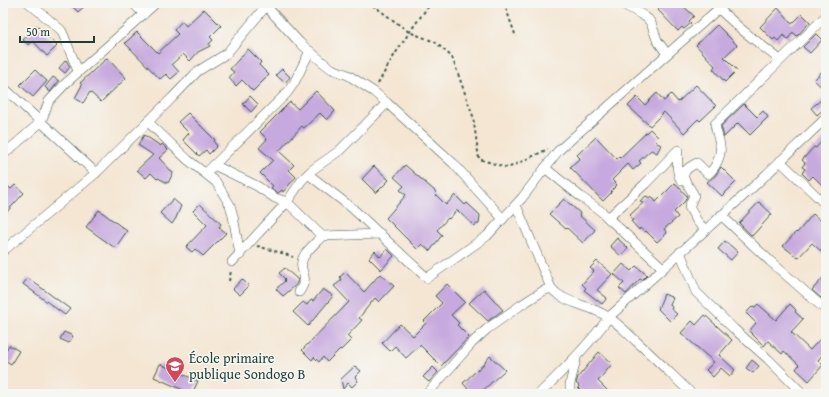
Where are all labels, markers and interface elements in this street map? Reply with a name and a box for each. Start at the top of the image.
scale bar [20,18,94,44]
text: 50 m [26,23,50,40]
place label: École primaire publique Sondogo B [189,348,305,384]
school or university icon: École primaire publique Sondogo B [164,355,186,383]

